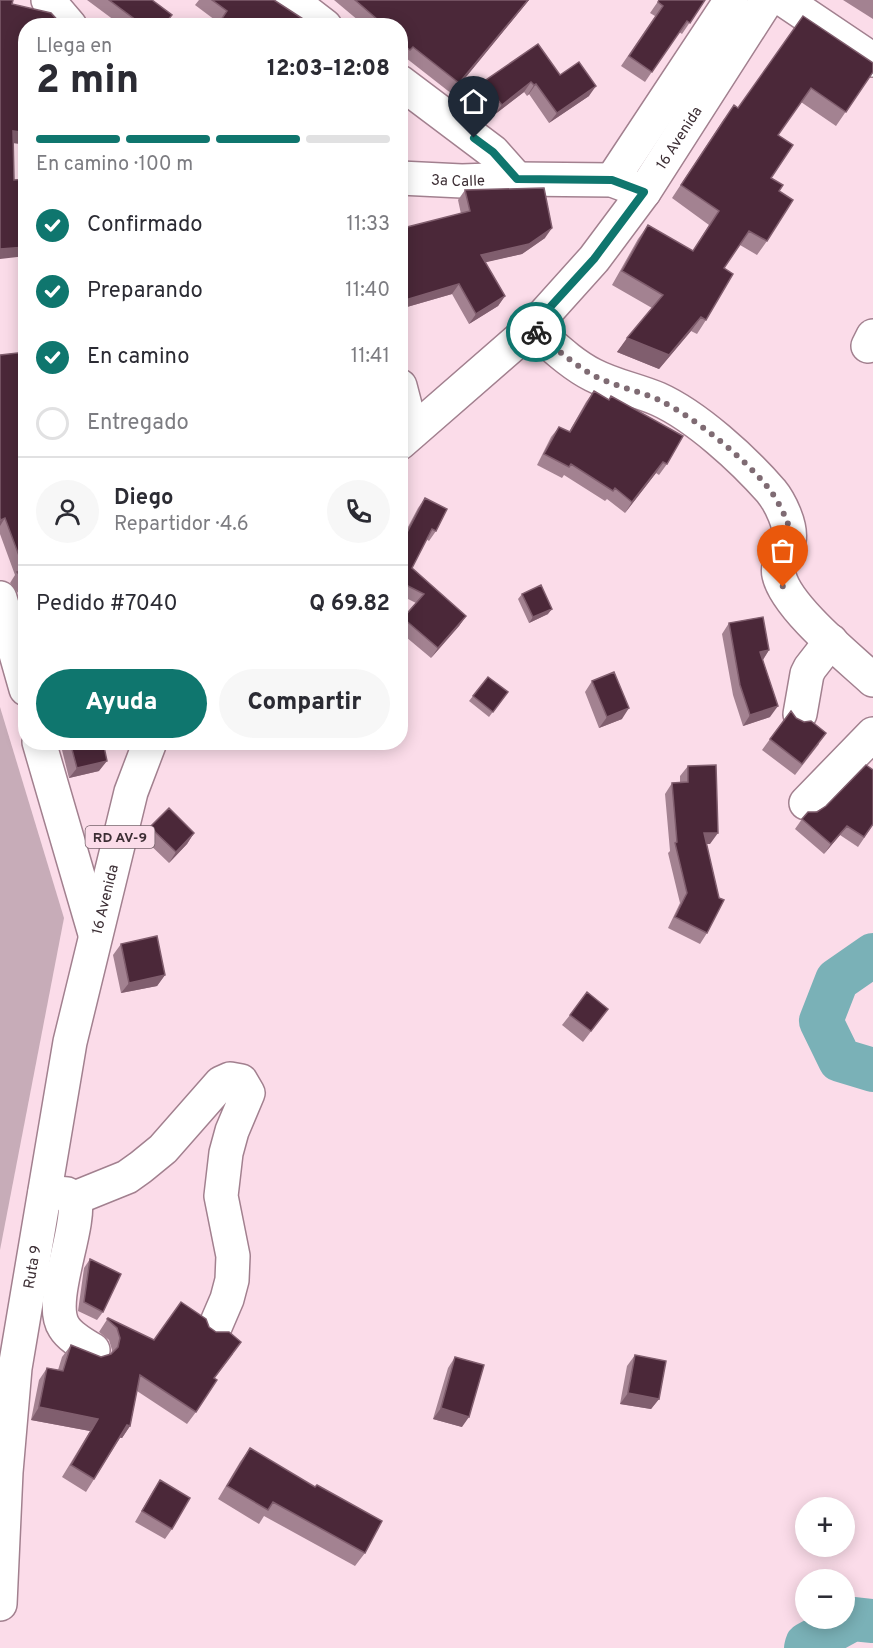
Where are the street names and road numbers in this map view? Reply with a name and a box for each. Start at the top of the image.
street label: 16 Avenida [653,103,707,174]
street label: 3a Calle [430,172,485,192]
road number: RD AV-9 [86,826,154,848]
street label: 16 Avenida [89,863,124,937]
street label: Ruta 9 [20,1244,47,1291]

